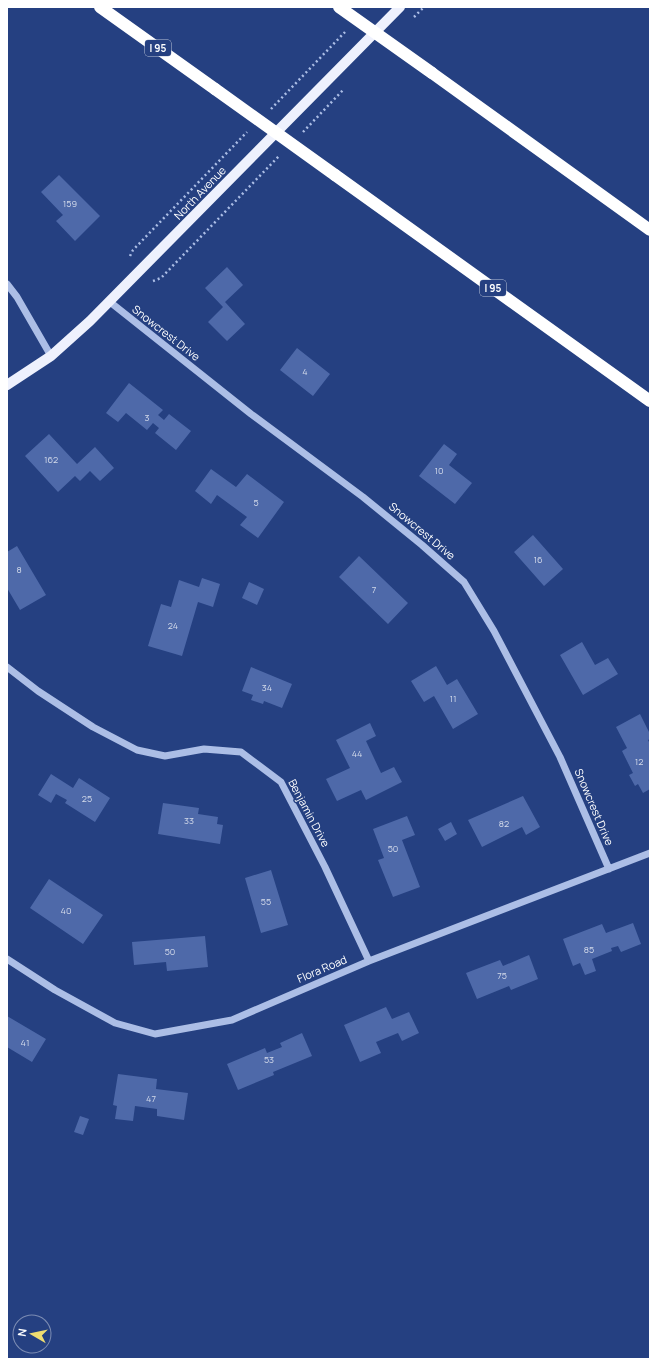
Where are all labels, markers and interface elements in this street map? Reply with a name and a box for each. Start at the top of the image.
road number: I 95 [145,40,171,56]
street label: North Avenue [170,162,229,223]
house number: 159 [63,197,77,210]
road number: I 95 [480,280,506,296]
street label: Snowcrest Drive [129,301,204,364]
house number: 4 [302,365,308,378]
house number: 3 [145,411,150,424]
house number: 162 [44,453,58,466]
house number: 10 [435,464,444,477]
house number: 5 [253,496,259,509]
street label: Snowcrest Drive [386,498,459,563]
house number: 16 [533,553,543,566]
house number: 8 [16,563,22,576]
house number: 7 [372,583,377,596]
house number: 24 [168,619,178,632]
house number: 34 [262,681,272,694]
house number: 11 [449,692,457,705]
house number: 44 [352,747,362,760]
house number: 12 [635,755,643,768]
street label: Snowcrest Drive [571,766,618,848]
street label: Benjamin Drive [285,776,334,850]
house number: 25 [82,792,92,805]
house number: 33 [184,814,194,827]
house number: 82 [499,817,509,830]
house number: 50 [388,842,398,855]
house number: 55 [261,895,271,908]
house number: 40 [61,904,71,917]
house number: 85 [584,943,594,956]
house number: 50 [165,945,175,958]
street label: Flora Road [295,951,349,986]
house number: 75 [497,969,507,982]
house number: 41 [21,1036,29,1049]
house number: 53 [264,1053,274,1066]
house number: 47 [146,1092,156,1105]
north arrow [12,1314,52,1354]
text: N [14,1327,30,1337]

